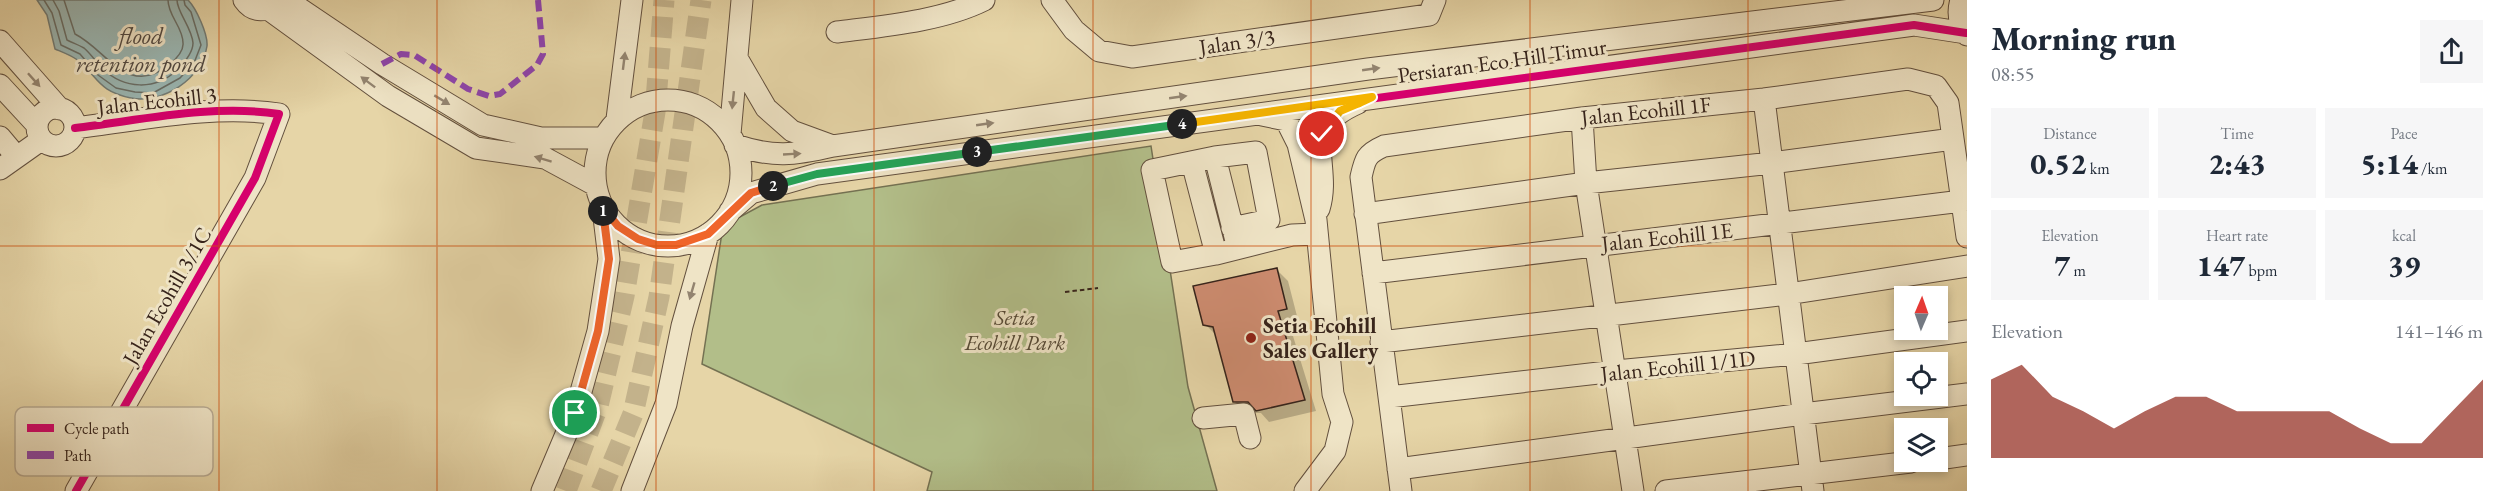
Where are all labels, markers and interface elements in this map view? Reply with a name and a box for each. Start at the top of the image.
text: Morning run [1991,17,2176,60]
water label: flood retention pond [76,20,207,79]
button: share [2420,20,2483,83]
street label: Jalan 3/3 [1195,22,1277,62]
street label: Persiaran Eco Hill Timur [1396,32,1609,90]
one-way arrow [620,51,629,70]
text: 08:55 [1991,61,2034,87]
one-way arrow [1361,64,1380,74]
one-way arrow [27,73,41,88]
one-way arrow [360,76,375,88]
street label: Jalan Ecohill 3 [94,80,218,122]
street label: Jalan Ecohill 1F [1577,90,1713,132]
one-way arrow [728,91,738,110]
one-way arrow [1168,92,1187,101]
one-way arrow [434,94,450,105]
pin [1296,108,1347,159]
pin: 4 [1167,109,1197,139]
text: 4 [1178,113,1186,134]
icon: check [1305,117,1338,150]
one-way arrow [975,120,994,129]
text: Distance [2043,123,2097,144]
text: Time [2220,123,2254,144]
text: Pace [2391,123,2417,144]
pin: 3 [962,137,992,167]
text: 3 [973,141,981,162]
text: 0.52 [2030,144,2086,183]
text: 2:43 [2208,144,2266,183]
text: 5:14 [2361,144,2418,183]
one-way arrow [783,149,802,158]
one-way arrow [534,154,552,163]
text: km [2086,158,2110,179]
text: /km [2418,158,2447,179]
pin: 2 [758,171,788,201]
text: 2 [769,175,777,196]
pin: 1 [588,196,618,226]
text: 1 [599,200,607,221]
street label: Jalan Ecohill 1E [1598,216,1734,259]
street label: Jalan Ecohill 3/1C [115,222,218,372]
text: Elevation [2041,225,2099,246]
text: Heart rate [2206,225,2268,246]
text: kcal [2392,225,2416,246]
text: 7 [2054,246,2070,285]
text: 147 [2197,246,2245,285]
text: 39 [2388,246,2420,285]
text: m [2070,260,2086,281]
text: bpm [2245,260,2277,281]
one-way arrow [687,282,696,300]
north arrow [1894,286,1948,340]
map controls [1894,286,1948,472]
park label: Setia Ecohill Park [964,303,1065,357]
place label: Setia Ecohill Sales Gallery [1263,311,1379,365]
text: Elevation [1991,318,2063,344]
text: 141–146 m [2395,318,2483,344]
marker: Setia Ecohill Sales Gallery [1244,331,1258,345]
street label: Jalan Ecohill 1/1D [1597,343,1757,389]
button: locate [1894,352,1948,406]
pin [549,387,600,438]
icon: arrive [558,396,591,429]
legend [15,407,213,476]
text: Cycle path [64,418,129,439]
button: layers [1894,418,1948,472]
text: Path [64,445,92,466]

